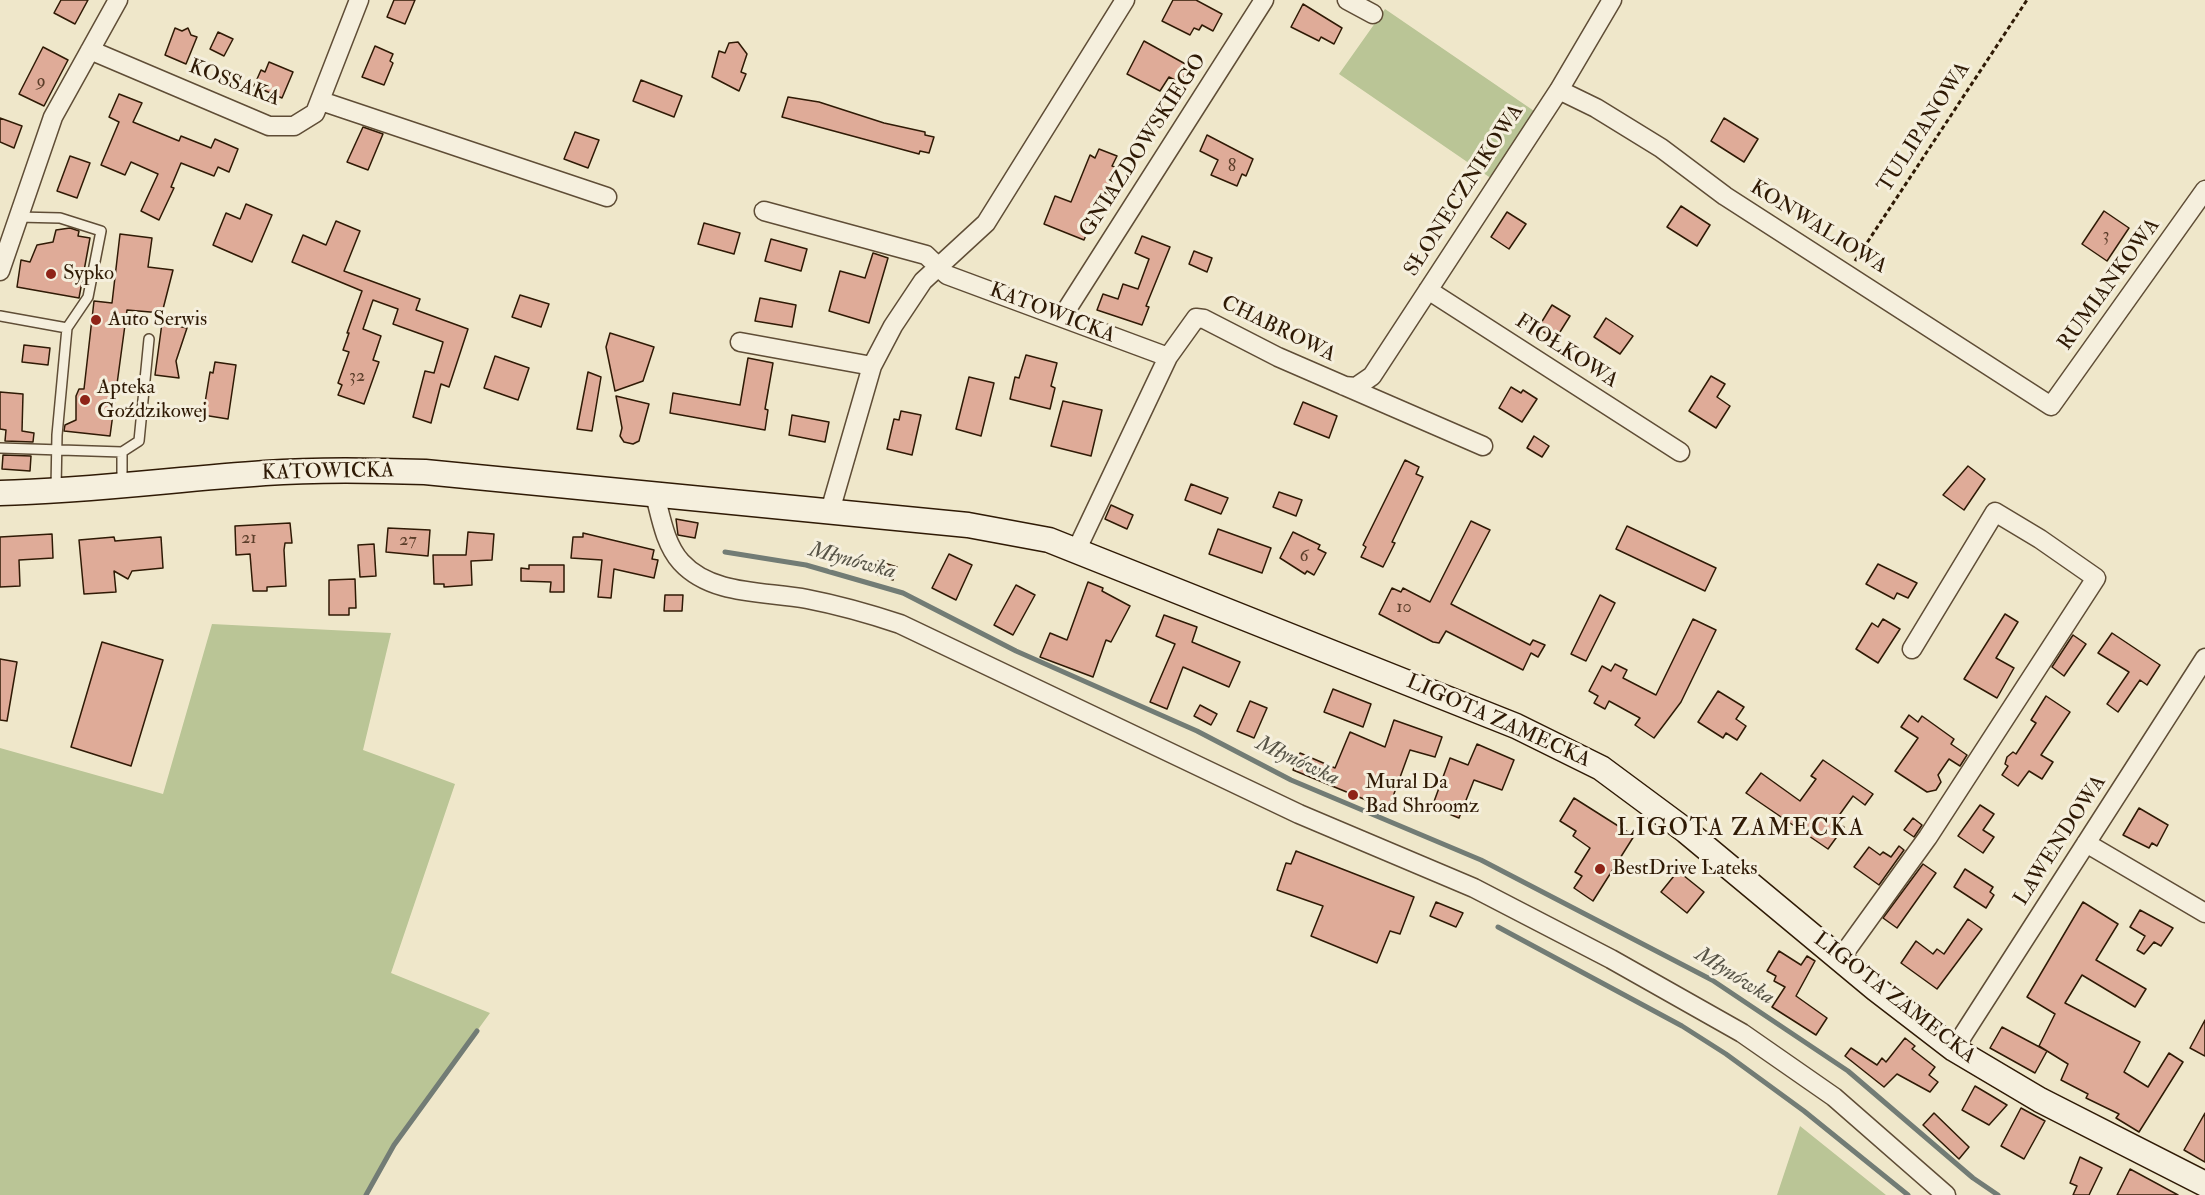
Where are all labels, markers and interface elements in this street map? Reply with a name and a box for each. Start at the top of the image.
street label: GNIAZDOWSKIEGO [1075,50,1213,242]
street label: KOSSAKA [185,55,283,113]
street label: TULIPANOWA [1873,58,1977,198]
house number: 9 [36,71,46,93]
street label: SŁONECZNIKOWA [1400,100,1530,282]
house number: 8 [1228,156,1236,178]
street label: KONWALIOWA [1745,176,1891,280]
street label: RUMIANKOWA [2054,214,2166,356]
house number: 3 [2103,225,2109,247]
place label: Sypko [63,261,114,287]
marker: Sypko [44,267,58,281]
street label: KATOWICKA [986,278,1118,350]
street label: CHABROWA [1217,291,1339,369]
place label: Auto Serwis [108,307,207,333]
street label: FIOŁKOWA [1510,309,1622,395]
marker: Auto Serwis [89,313,103,327]
house number: 32 [349,366,365,388]
place label: Apteka Goździkowej [97,375,207,425]
marker: Apteka Goździkowej [78,393,92,407]
street label: KATOWICKA [262,459,394,487]
house number: 21 [241,528,257,550]
house number: 27 [399,530,417,552]
water label: Młynówka [806,538,898,586]
house number: 6 [1299,546,1309,568]
house number: 10 [1396,597,1412,619]
street label: LIGOTA ZAMECKA [1402,670,1594,774]
water label: Młynówka [1251,731,1343,793]
place label: Mural Da Bad Shroomz [1365,770,1479,820]
street label: LAWENDOWA [2010,771,2112,911]
marker: Mural Da Bad Shroomz [1346,788,1360,802]
district label: LIGOTA ZAMECKA [1617,816,1865,844]
place label: BestDrive Lateks [1612,856,1758,882]
marker: BestDrive Lateks [1593,862,1607,876]
street label: LIGOTA ZAMECKA [1808,928,1980,1070]
water label: Młynówka [1689,942,1779,1012]

